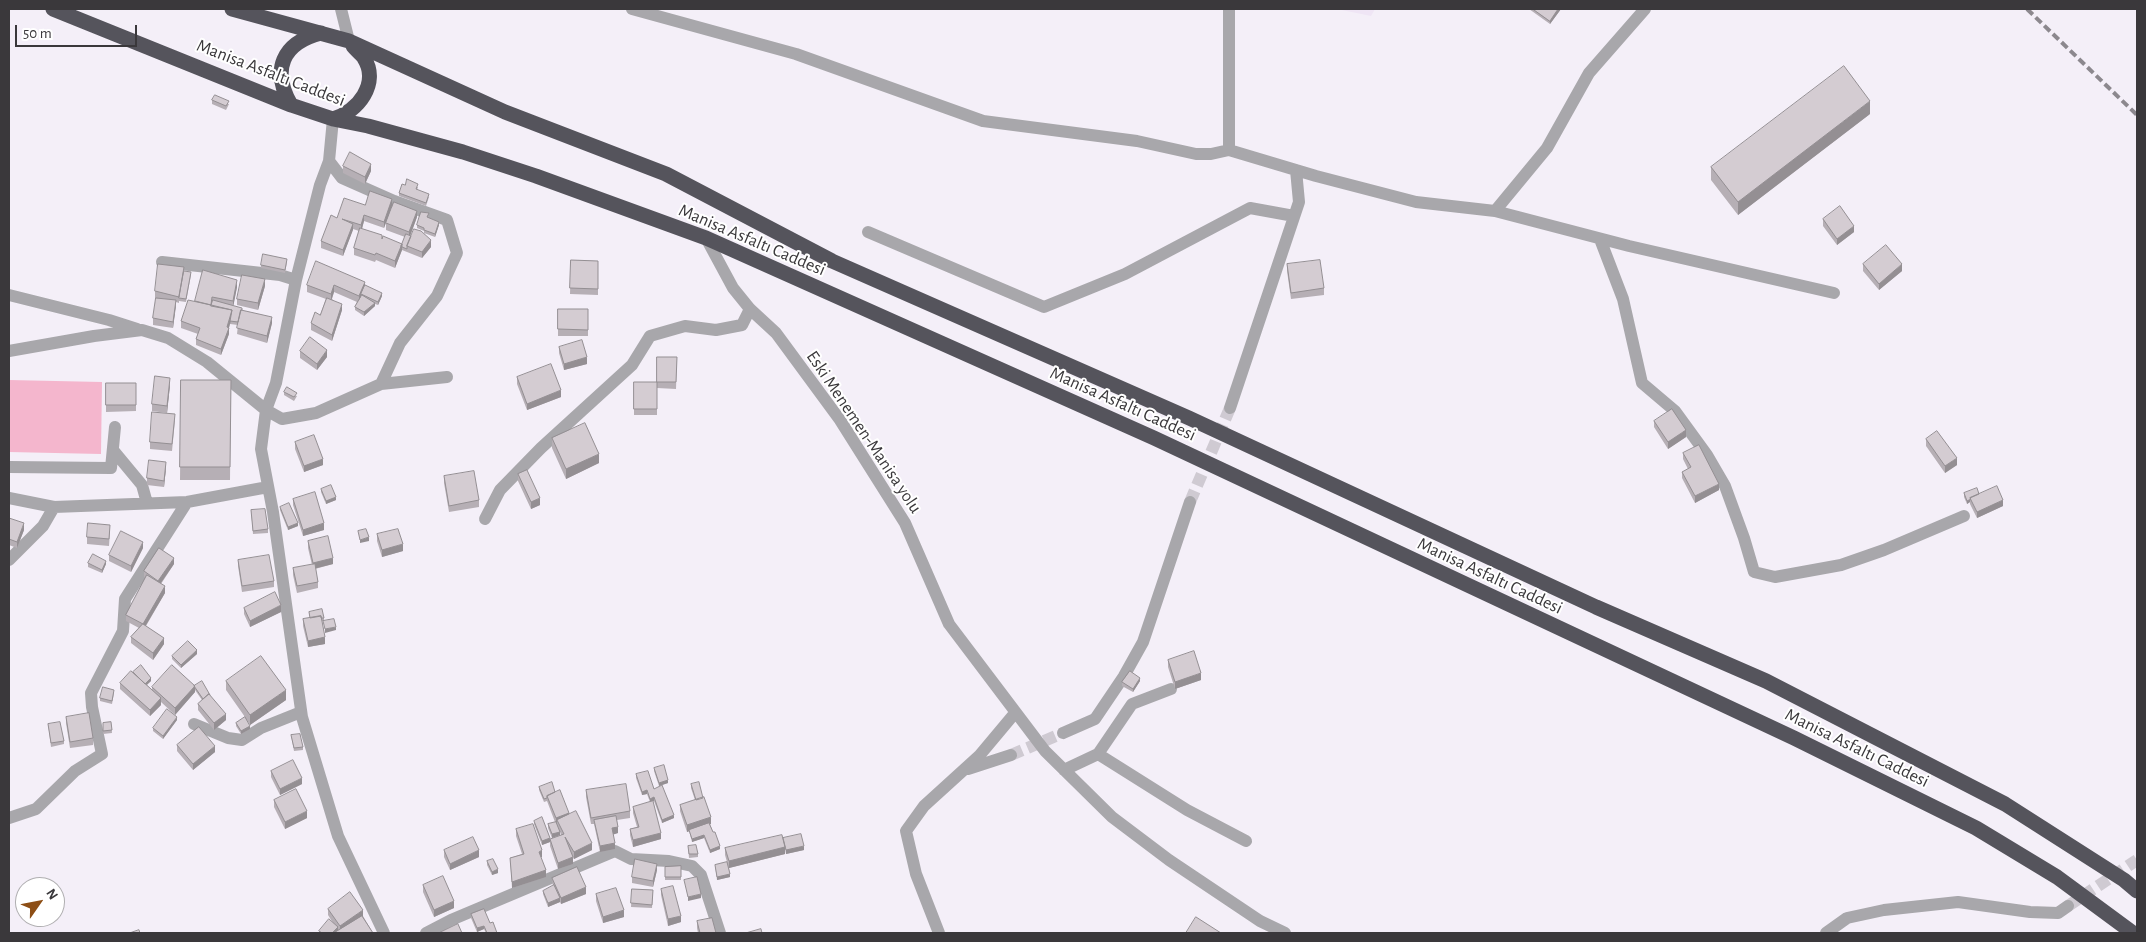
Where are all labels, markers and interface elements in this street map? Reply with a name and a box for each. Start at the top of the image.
scale bar [18,15,140,47]
text: 50 m [23,26,52,41]
street label: Manisa Asfaltı Caddesi [194,35,348,111]
street label: Manisa Asfaltı Caddesi [675,199,829,281]
street label: Eski Menemen-Manisa yolu [802,347,926,517]
street label: Manisa Asfaltı Caddesi [1047,362,1199,446]
street label: Manisa Asfaltı Caddesi [1414,533,1566,619]
street label: Manisa Asfaltı Caddesi [1781,704,1933,792]
north arrow [15,877,65,927]
text: N [43,886,60,902]

